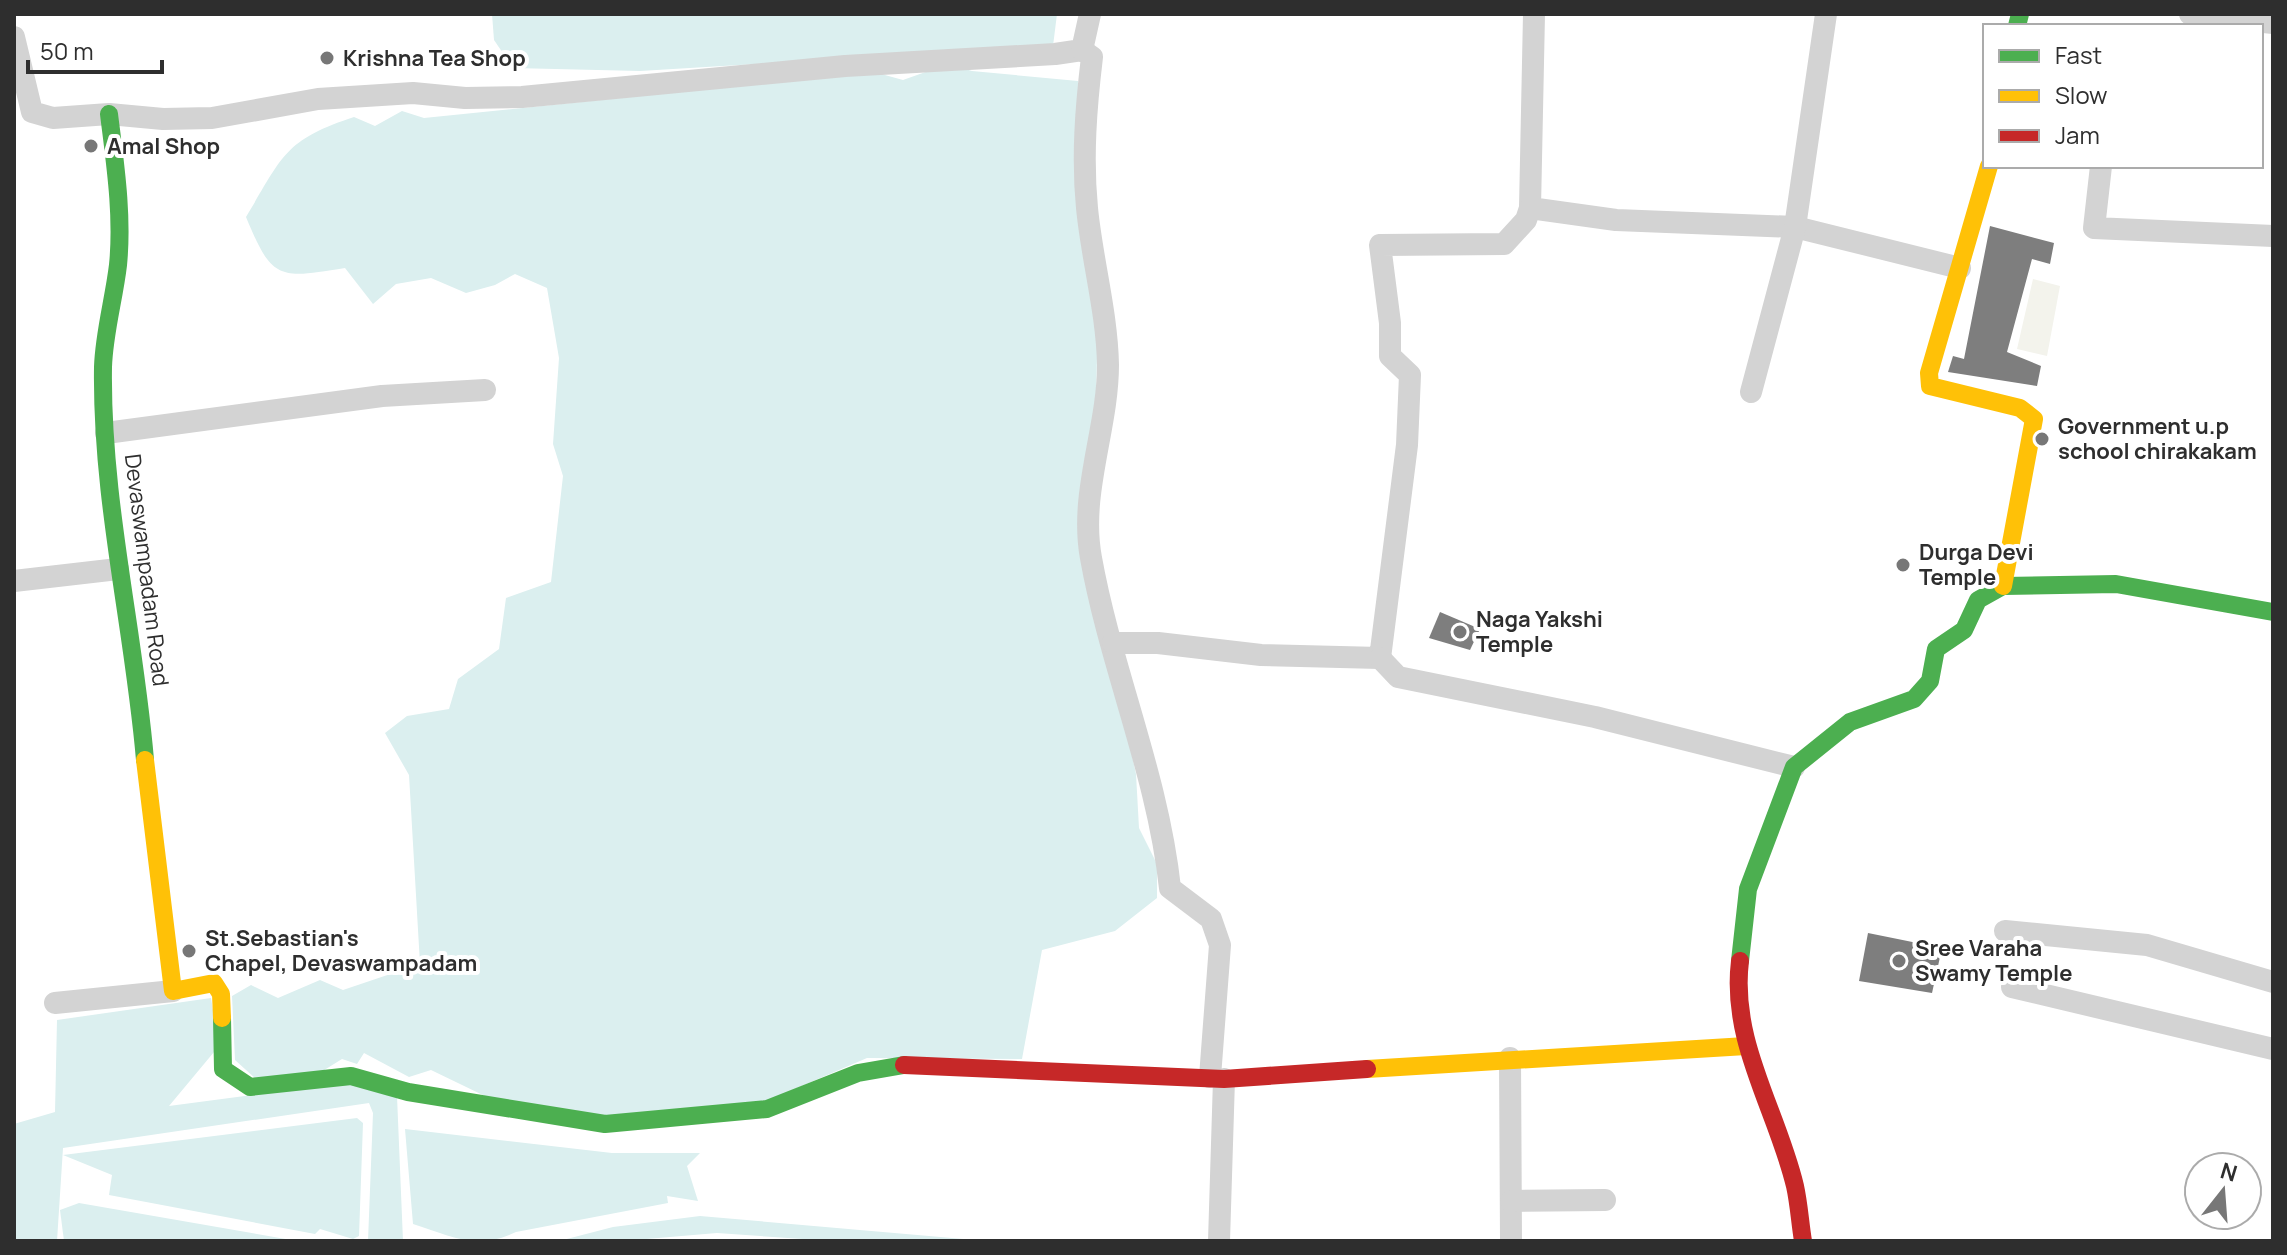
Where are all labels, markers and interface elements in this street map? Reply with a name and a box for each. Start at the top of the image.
scale bar [28,24,162,74]
legend [1983,24,2263,168]
text: 50 m [40,34,94,67]
text: Fast [2055,38,2102,71]
place label: Krishna Tea Shop [343,43,526,73]
marker: Krishna Tea Shop [318,49,336,67]
text: Slow [2055,78,2108,111]
text: Jam [2055,118,2100,151]
place label: Amal Shop [107,131,220,161]
marker: Amal Shop [82,137,100,155]
place label: Government u.p school chirakakam [2058,411,2257,466]
marker: Government u.p school chirakakam [2033,430,2051,448]
street label: Devaswampadam Road [118,452,176,688]
place label: Durga Devi Temple [1919,537,2034,592]
marker: Durga Devi Temple [1894,556,1912,574]
place label: Naga Yakshi Temple [1476,604,1603,659]
marker: Naga Yakshi Temple [1451,623,1469,641]
place label: St.Sebastian's Chapel, Devaswampadam [205,923,477,978]
place label: Sree Varaha Swamy Temple [1915,933,2072,988]
marker: St.Sebastian's Chapel, Devaswampadam [180,942,198,960]
marker: Sree Varaha Swamy Temple [1890,952,1908,970]
north arrow [2183,1151,2263,1231]
text: N [2217,1155,2241,1189]

